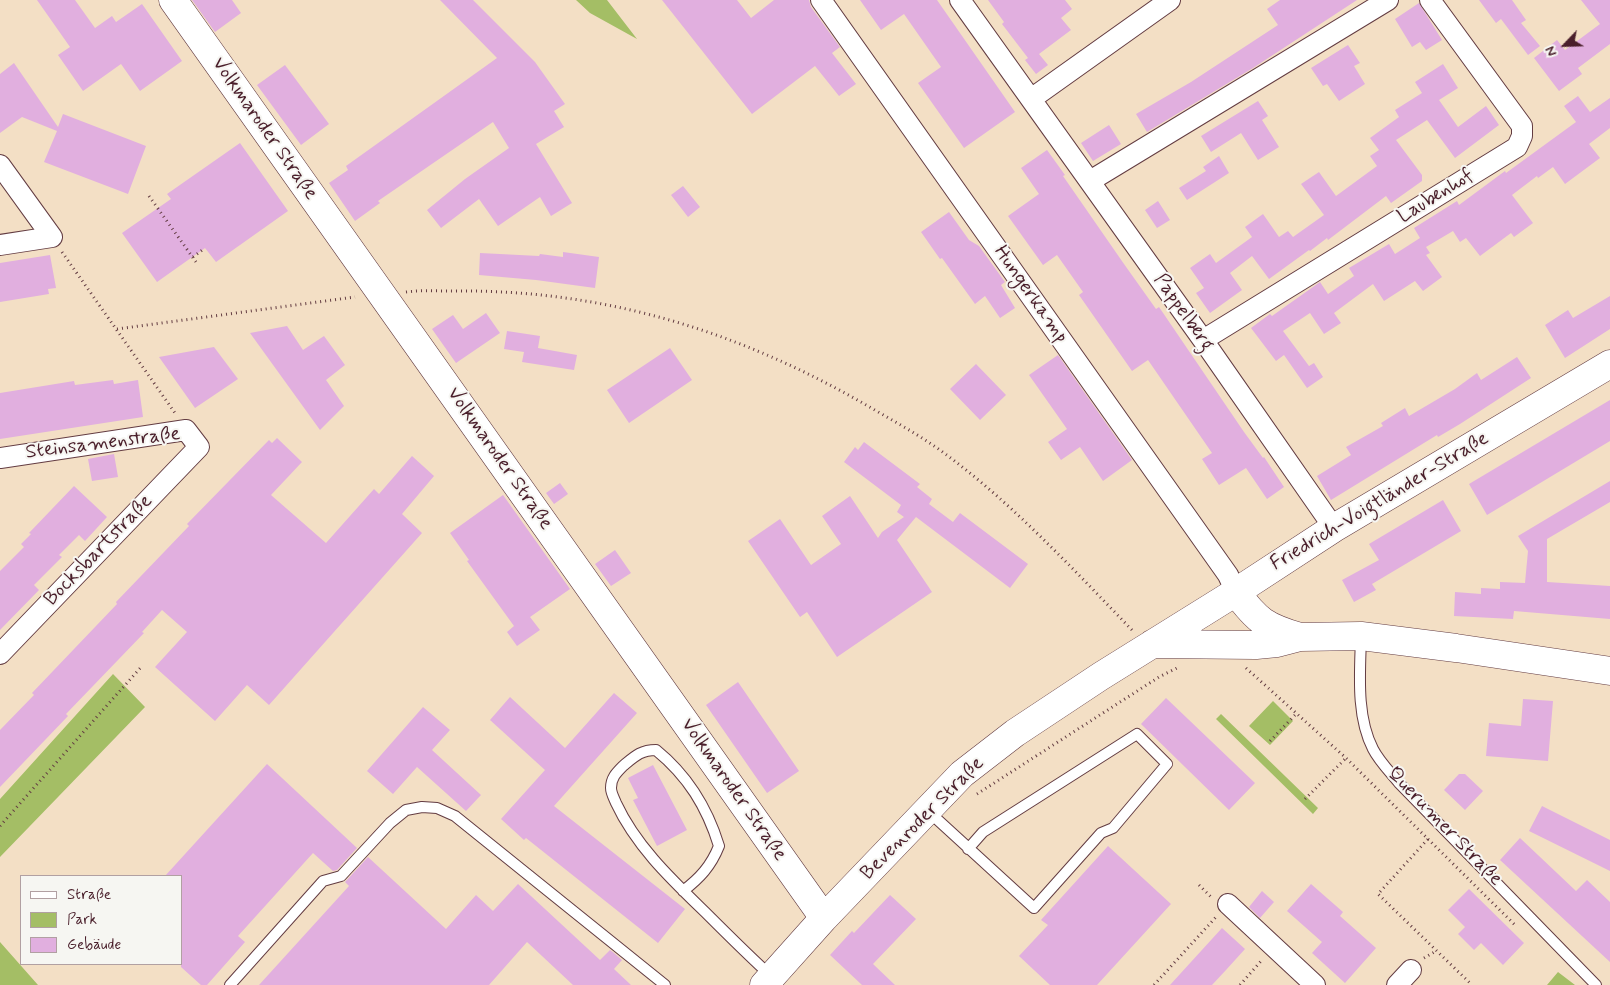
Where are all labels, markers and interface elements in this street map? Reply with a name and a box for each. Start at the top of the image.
north arrow [1540,20,1590,70]
text: N [1541,43,1561,59]
street label: Volkmaroder Straße [206,53,322,205]
street label: Laubenhof [1394,164,1478,230]
street label: Hungerkamp [987,241,1073,349]
street label: Pappelberg [1148,270,1218,356]
street label: Volkmaroder Straße [441,383,557,535]
street label: Steinsamenstraße [24,423,182,465]
street label: Friedrich-Voigtländer-Straße [1266,427,1494,577]
street label: Bocksbartstraße [40,490,158,612]
street label: Volkmaroder Straße [675,714,791,866]
street label: Bevenroder Straße [856,752,990,886]
street label: Querumer Straße [1381,762,1507,892]
legend [20,875,182,965]
text: Straße [67,885,111,905]
text: Park [67,910,97,930]
text: Gebäude [67,935,121,955]

